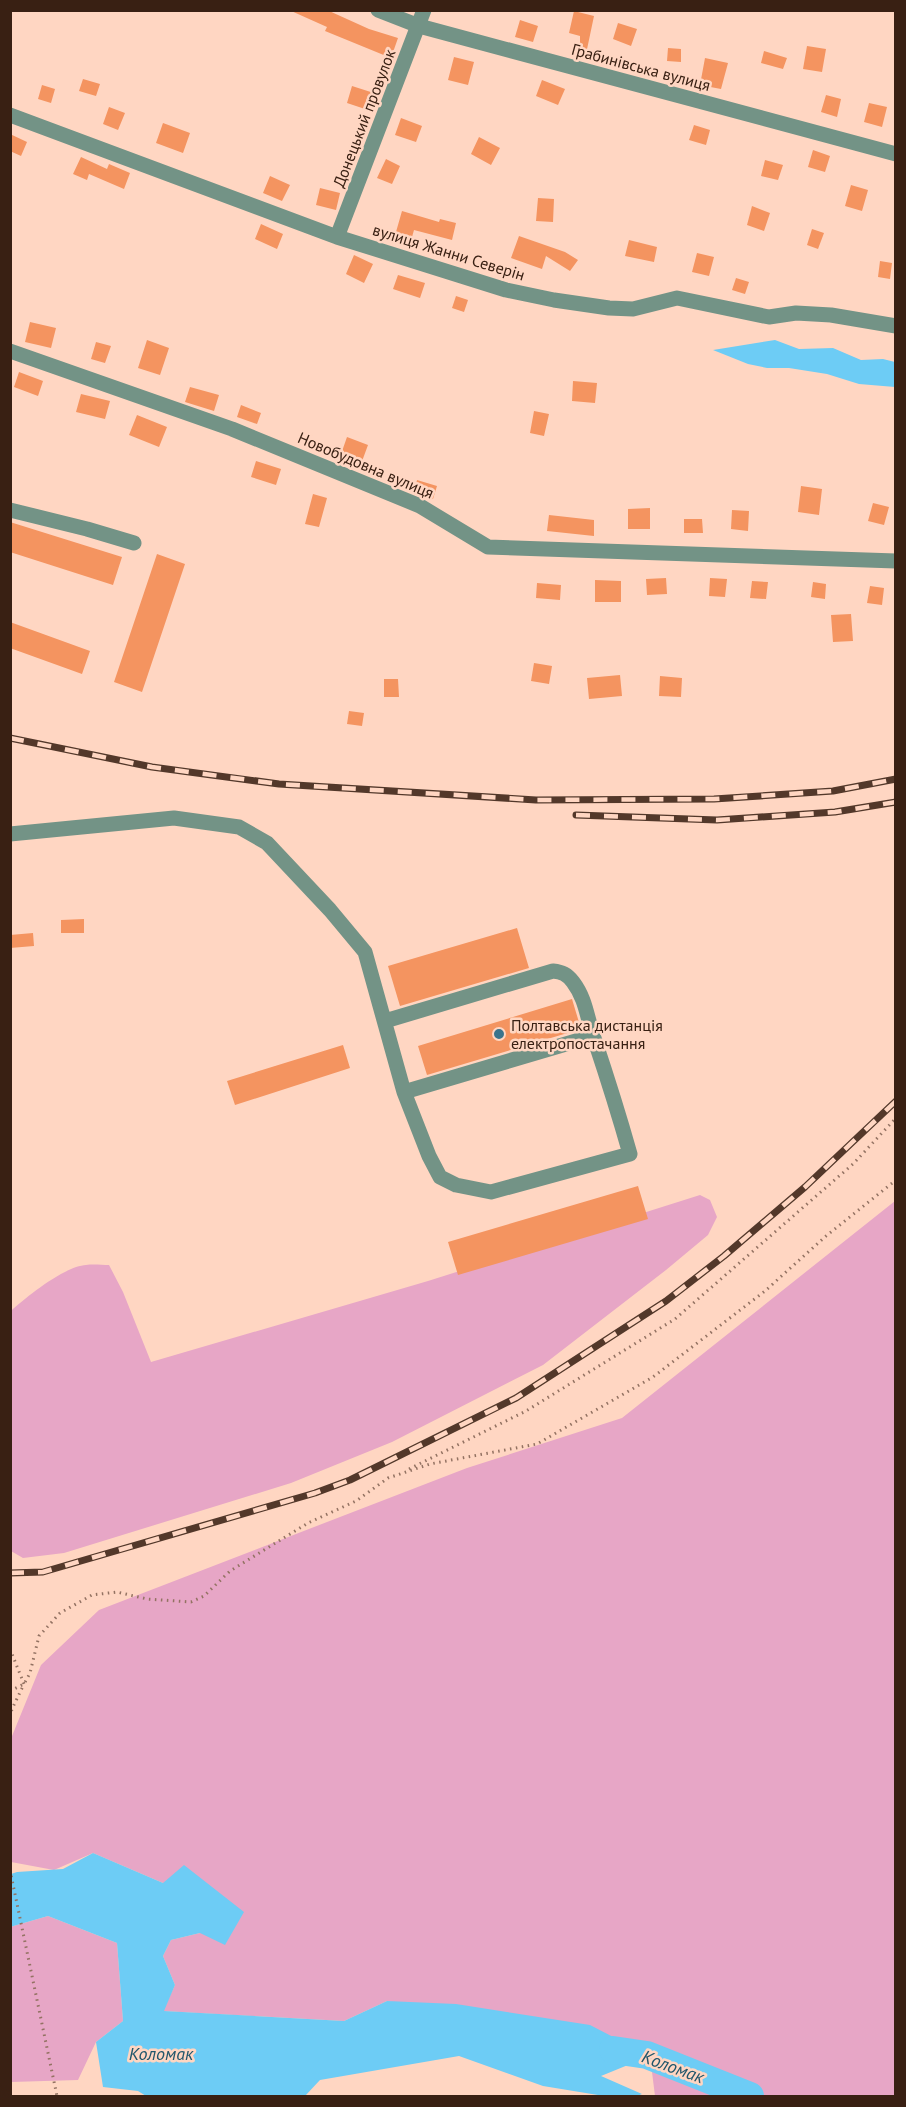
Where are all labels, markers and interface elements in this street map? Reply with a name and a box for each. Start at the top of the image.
street label: Грабинівська вулиця [569,39,713,95]
street label: Донецький провулок [328,46,400,190]
street label: вулиця Жанни Северін [370,219,528,285]
street label: Новобудовна вулиця [295,427,437,503]
place label: Полтавська дистанція електропостачання [511,1015,663,1053]
marker: Полтавська дистанція електропостачання [492,1027,506,1041]
water label: Коломак [129,2042,194,2065]
water label: Коломак [639,2045,708,2089]

